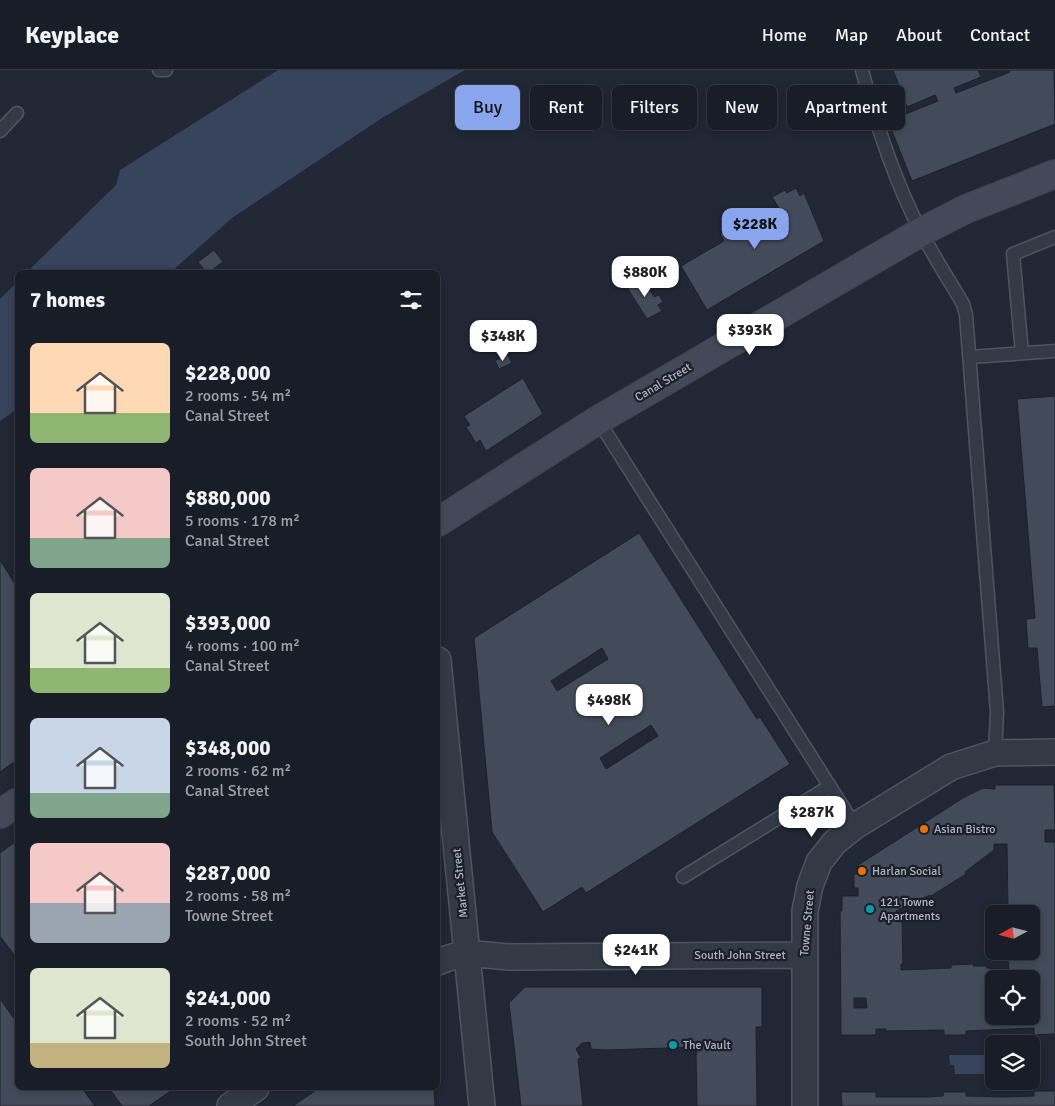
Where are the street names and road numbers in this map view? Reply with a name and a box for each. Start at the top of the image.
street label: Canal Street [632,360,694,405]
street label: Market Street [449,847,472,919]
street label: Towne Street [797,889,818,957]
street label: South John Street [694,948,786,963]

